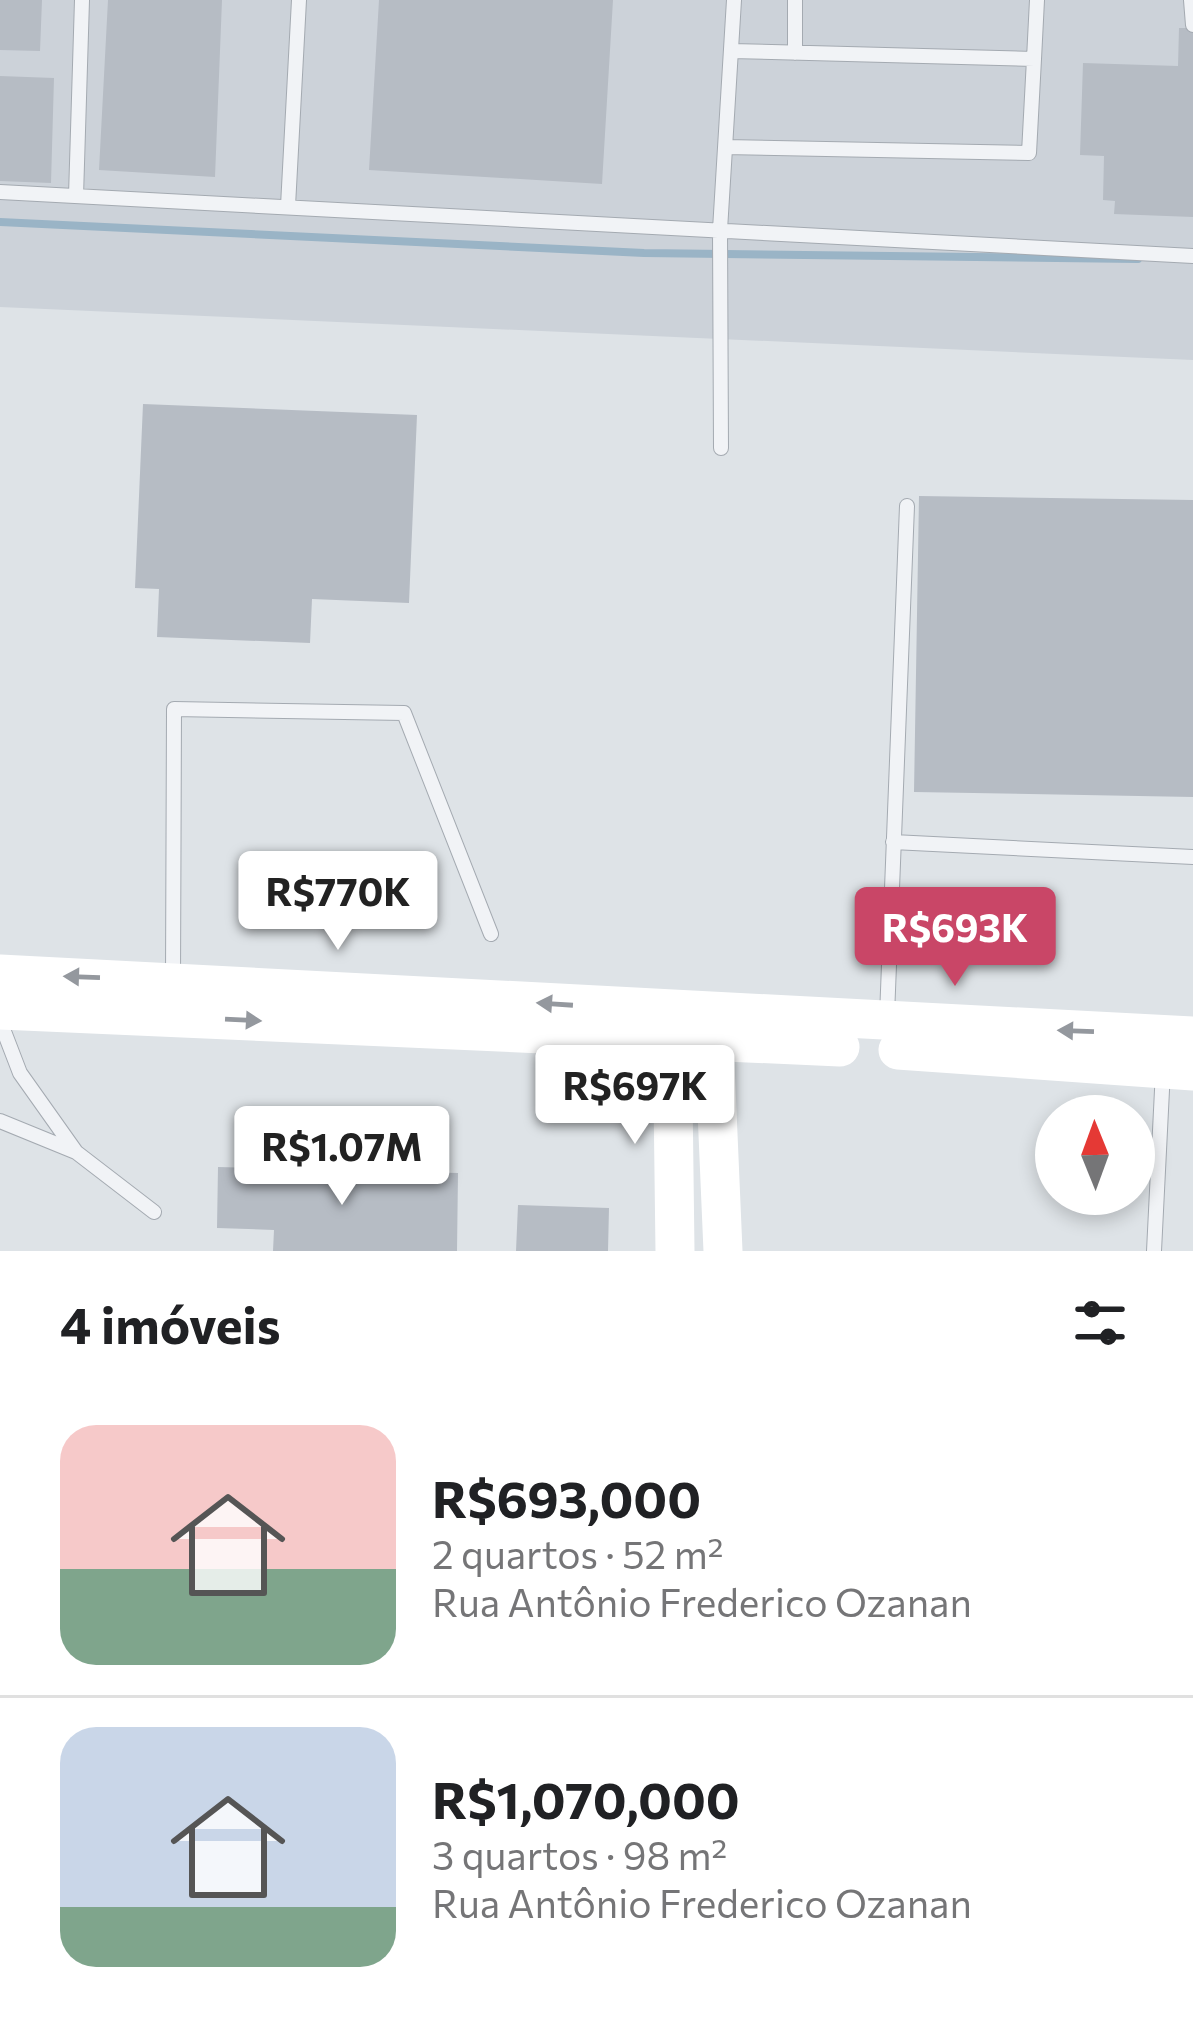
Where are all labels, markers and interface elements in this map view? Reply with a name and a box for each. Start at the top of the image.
pin: R$770K [240,851,436,953]
text: R$770K [265,866,411,914]
pin: R$693K [857,887,1053,989]
text: R$693K [882,902,1028,950]
one-way arrow [62,967,100,986]
one-way arrow [536,995,573,1014]
one-way arrow [225,1011,263,1030]
one-way arrow [1056,1021,1094,1040]
pin: R$697K [537,1045,733,1147]
text: R$697K [562,1060,708,1108]
north arrow [1035,1095,1155,1215]
map controls [1035,1095,1155,1215]
pin: R$1.07M [231,1106,453,1208]
text: R$1.07M [261,1121,423,1169]
icon: filters [1067,1290,1133,1356]
text: 4 imóveis [60,1292,281,1355]
text: R$693,000 [432,1466,701,1529]
icon: home [156,1473,300,1617]
text: 2 quartos · 52 m² [432,1529,723,1577]
text: Rua Antônio Frederico Ozanan [432,1577,972,1625]
text: R$1,070,000 [432,1767,740,1830]
icon: home [156,1775,300,1919]
text: 3 quartos · 98 m² [432,1830,727,1878]
text: Rua Antônio Frederico Ozanan [432,1878,972,1926]

